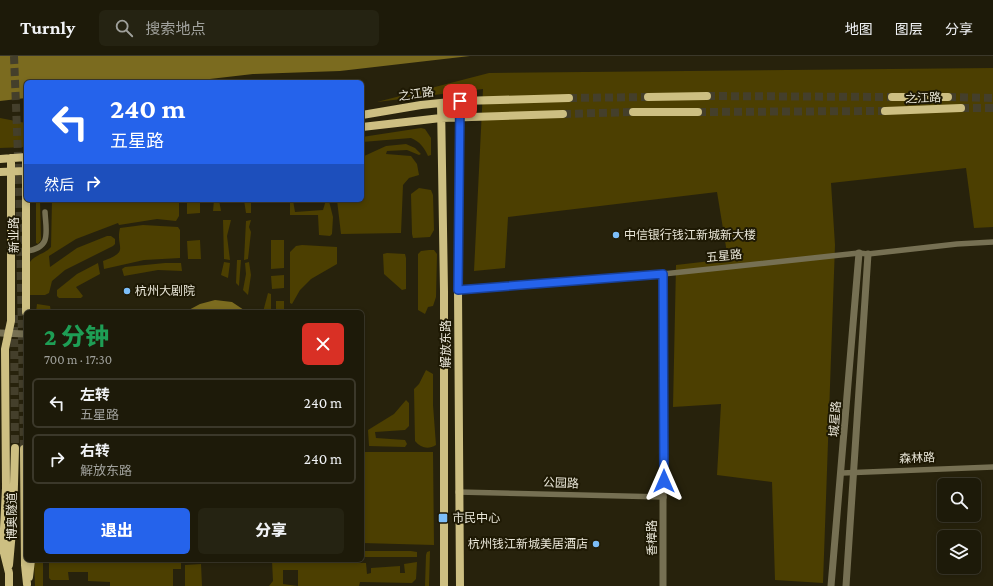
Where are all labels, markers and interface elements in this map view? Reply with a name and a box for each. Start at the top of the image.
search box [99,10,379,46]
text: Turnly [20,17,75,38]
icon: search [113,17,135,39]
text: 搜索地点 [145,21,205,37]
text: 地图 [845,21,873,37]
text: 图层 [895,21,923,37]
text: 分享 [945,21,973,37]
pin [443,84,477,118]
street label: 之江路 [397,85,435,103]
icon: arrive [449,90,471,112]
street label: 之江路 [905,90,941,106]
text: 240 m [110,93,185,124]
icon: left [44,96,96,148]
text: 五星路 [110,131,164,151]
icon: right [82,172,104,194]
text: 然后 [44,177,74,193]
street label: 新业路 [7,217,21,253]
place label: 中信银行钱江新城新大楼 [624,228,756,242]
marker: 中信银行钱江新城新大楼 [611,230,621,240]
street label: 五星路 [705,247,743,265]
place label: 杭州大剧院 [135,284,195,298]
marker: 杭州大剧院 [122,286,132,296]
street label: 解放东路 [439,320,453,368]
text: 2 分钟 [44,323,109,350]
button: close [302,323,344,365]
text: 700 m · 17:30 [44,352,112,367]
text: 左转 [80,387,110,403]
icon: left [46,392,68,414]
text: 240 m [304,395,342,411]
street label: 城星路 [827,401,843,437]
text: 五星路 [80,407,119,422]
text: 右转 [80,443,110,459]
icon: right [46,448,68,470]
street label: 森林路 [899,450,935,466]
text: 240 m [304,451,342,467]
position arrow [643,460,685,502]
text: 解放东路 [80,463,132,478]
street label: 公园路 [543,475,579,491]
map controls [937,478,981,574]
button: search [937,478,981,522]
street label: 博奥隧道 [5,492,19,540]
button: 退出 [44,508,190,554]
button: 分享 [198,508,344,554]
place label: 市民中心 [452,511,500,525]
marker: 市民中心 [437,512,449,524]
street label: 香樟路 [645,520,659,556]
button: layers [937,530,981,574]
place label: 杭州钱江新城美居酒店 [468,537,588,551]
marker: 杭州钱江新城美居酒店 [591,539,601,549]

